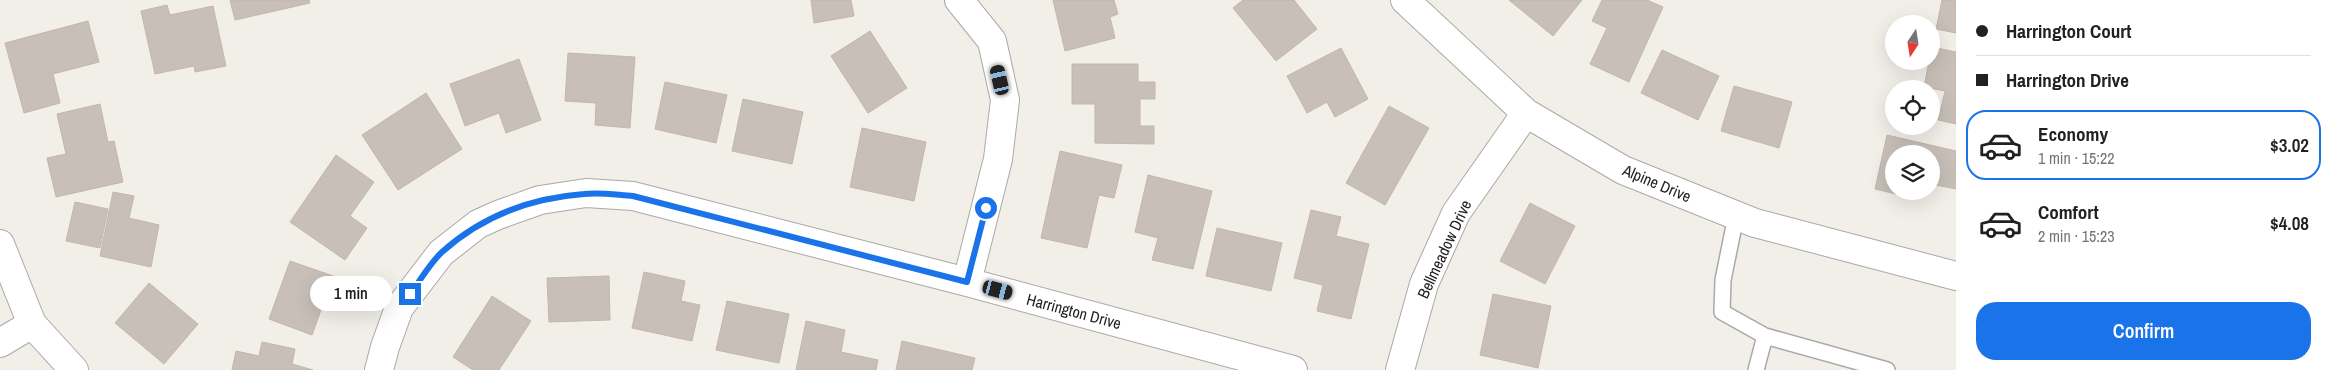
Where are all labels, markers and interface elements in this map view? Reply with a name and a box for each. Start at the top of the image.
north arrow [1885,15,1940,70]
map controls [1885,15,1940,200]
text: Harrington Court [2006,18,2132,44]
car [989,64,1010,96]
text: Harrington Drive [2006,67,2129,93]
button: locate [1885,80,1940,135]
text: Economy [2038,121,2108,147]
icon: car [1978,123,2023,168]
text: $3.02 [2270,132,2309,158]
button: layers [1885,145,1940,200]
text: 1 min · 15:22 [2038,147,2115,169]
street label: Alpine Drive [1619,158,1695,207]
street label: Bellmeadow Drive [1412,196,1476,302]
route start [975,197,997,219]
text: Comfort [2038,199,2099,225]
icon: car [1978,201,2023,246]
text: $4.08 [2270,210,2309,236]
text: 2 min · 15:23 [2038,225,2115,247]
callout: 1 min [310,276,392,312]
car [981,279,1014,301]
text: 1 min [334,282,368,304]
route end [399,283,421,305]
street label: Harrington Drive [1024,288,1124,334]
button: Confirm [1976,302,2311,360]

